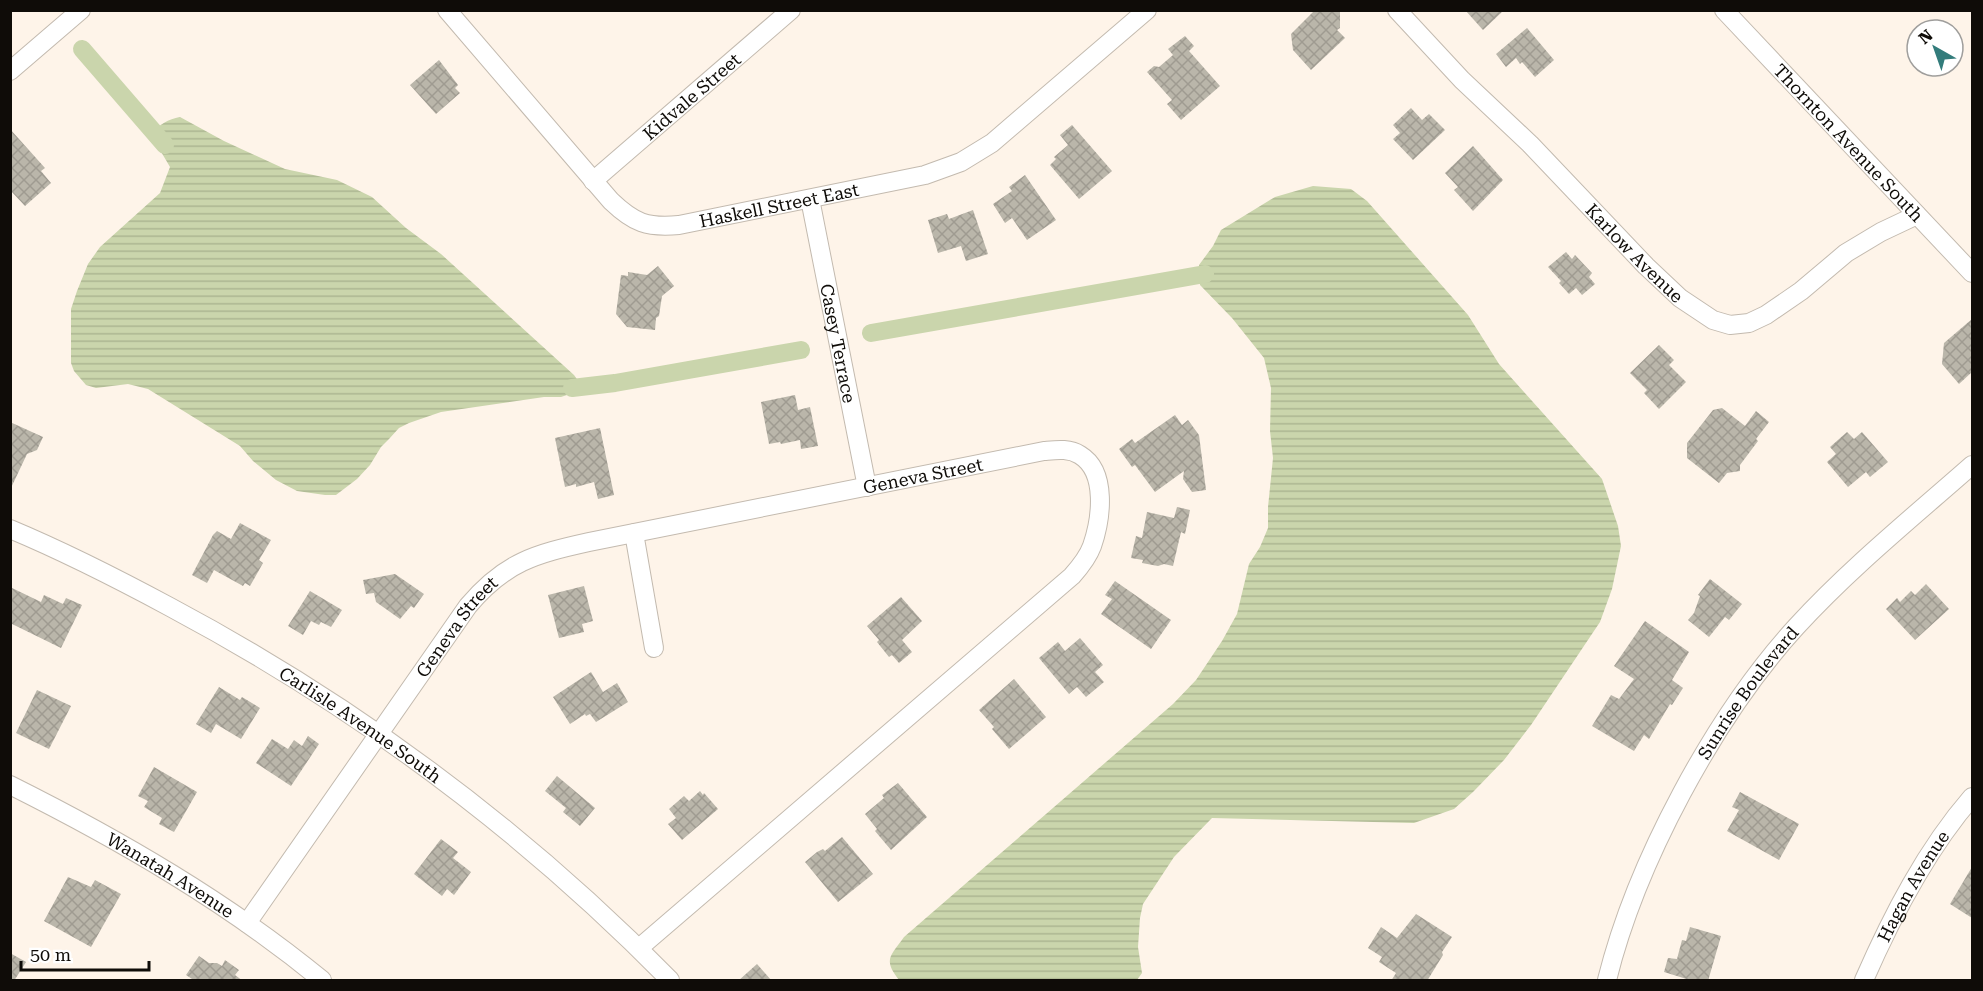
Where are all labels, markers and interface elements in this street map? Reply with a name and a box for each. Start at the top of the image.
north arrow [1905,18,1965,78]
text: N [1915,26,1937,48]
street label: Kidvale Street [638,48,745,144]
street label: Thornton Avenue South [1770,59,1928,226]
street label: Haskell Street East [697,178,861,231]
street label: Karlow Avenue [1582,199,1688,307]
street label: Casey Terrace [816,282,861,405]
street label: Geneva Street [861,453,985,497]
street label: Geneva Street [411,571,501,681]
street label: Sunrise Boulevard [1693,622,1802,763]
street label: Carlisle Avenue South [276,662,446,787]
street label: Hagan Avenue [1873,826,1953,945]
street label: Wanatah Avenue [103,828,238,922]
scale bar [21,934,148,972]
text: 50 m [30,944,71,965]

